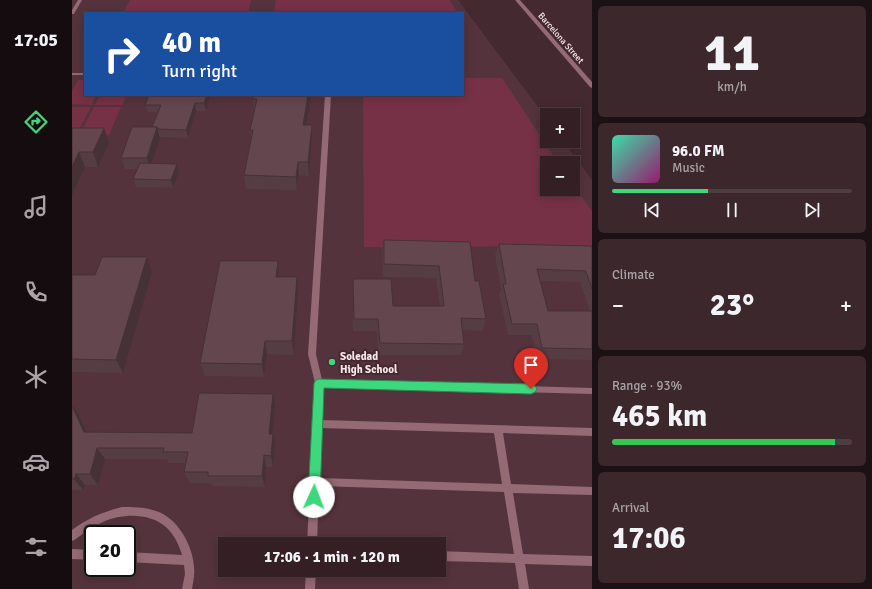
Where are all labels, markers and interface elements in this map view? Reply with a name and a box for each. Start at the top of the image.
street label: Barcelona Street [535,11,586,66]
text: 11 [704,21,760,85]
text: 40 m [162,26,221,60]
icon: right [96,28,148,80]
text: 17:05 [14,29,58,51]
text: Turn right [162,60,237,82]
text: km/h [717,79,747,95]
icon: directions [22,108,50,136]
map controls [540,108,580,196]
button: + [540,108,580,148]
text: 96.0 FM [672,142,724,160]
button: − [540,156,580,196]
text: Music [672,160,705,176]
icon: music [22,193,50,221]
icon: previous [641,199,663,221]
icon: pause [721,199,743,221]
icon: next [801,199,823,221]
text: Climate [612,267,655,283]
icon: phone [22,278,50,306]
text: 23° [710,287,754,324]
text: − [612,292,624,319]
text: + [840,292,852,319]
pin [514,348,548,389]
place label: Soledad High School [340,350,398,376]
icon: arrive [520,354,542,376]
marker: Soledad High School [327,357,337,367]
icon: climate [22,363,50,391]
text: Range · 93% [612,378,682,394]
text: 465 km [612,398,707,435]
icon: car [22,448,50,476]
position arrow [293,476,335,518]
text: Arrival [612,500,649,516]
text: 17:06 [612,520,686,557]
speed limit sign: 20 [84,525,136,577]
icon: filters [22,533,50,561]
text: 17:06 · 1 min · 120 m [264,548,400,566]

